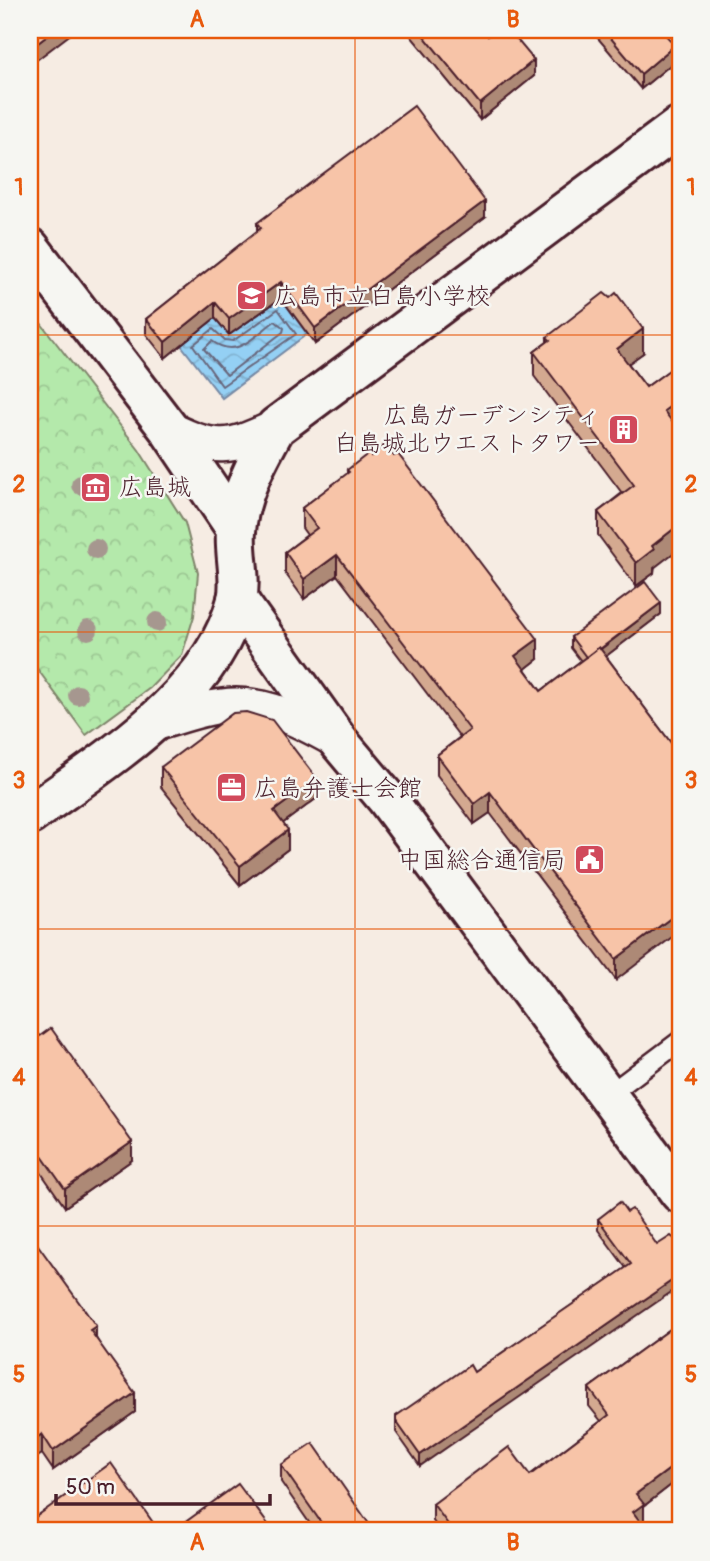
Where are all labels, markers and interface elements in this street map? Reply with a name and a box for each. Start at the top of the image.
text: A [190,5,205,34]
text: B [506,5,520,34]
text: 1 [15,173,24,202]
text: 1 [687,173,696,202]
school or university icon: 広島市立白島小学校 [234,279,268,313]
place label: 広島市立白島小学校 [274,282,490,311]
place label: 広島ガーデンシティ 白島城北ウエストタワー [334,401,600,458]
building icon: 広島ガーデンシティ 白島城北ウエストタワー [606,412,640,446]
text: 2 [13,470,26,499]
museum icon: 広島城 [79,470,113,504]
text: 2 [685,470,698,499]
place label: 広島城 [119,473,191,502]
text: 3 [13,766,25,795]
text: 3 [685,766,697,795]
office icon: 広島弁護士会館 [214,771,248,805]
place label: 広島弁護士会館 [254,774,422,803]
public building icon: 中国総合通信局 [572,843,606,877]
place label: 中国総合通信局 [398,846,566,875]
text: 4 [12,1063,26,1092]
text: 4 [684,1063,698,1092]
text: 5 [13,1360,25,1389]
text: 5 [685,1360,697,1389]
scale bar [56,1463,270,1507]
text: 50 m [66,1474,115,1501]
text: A [190,1528,205,1557]
text: B [506,1528,520,1557]

